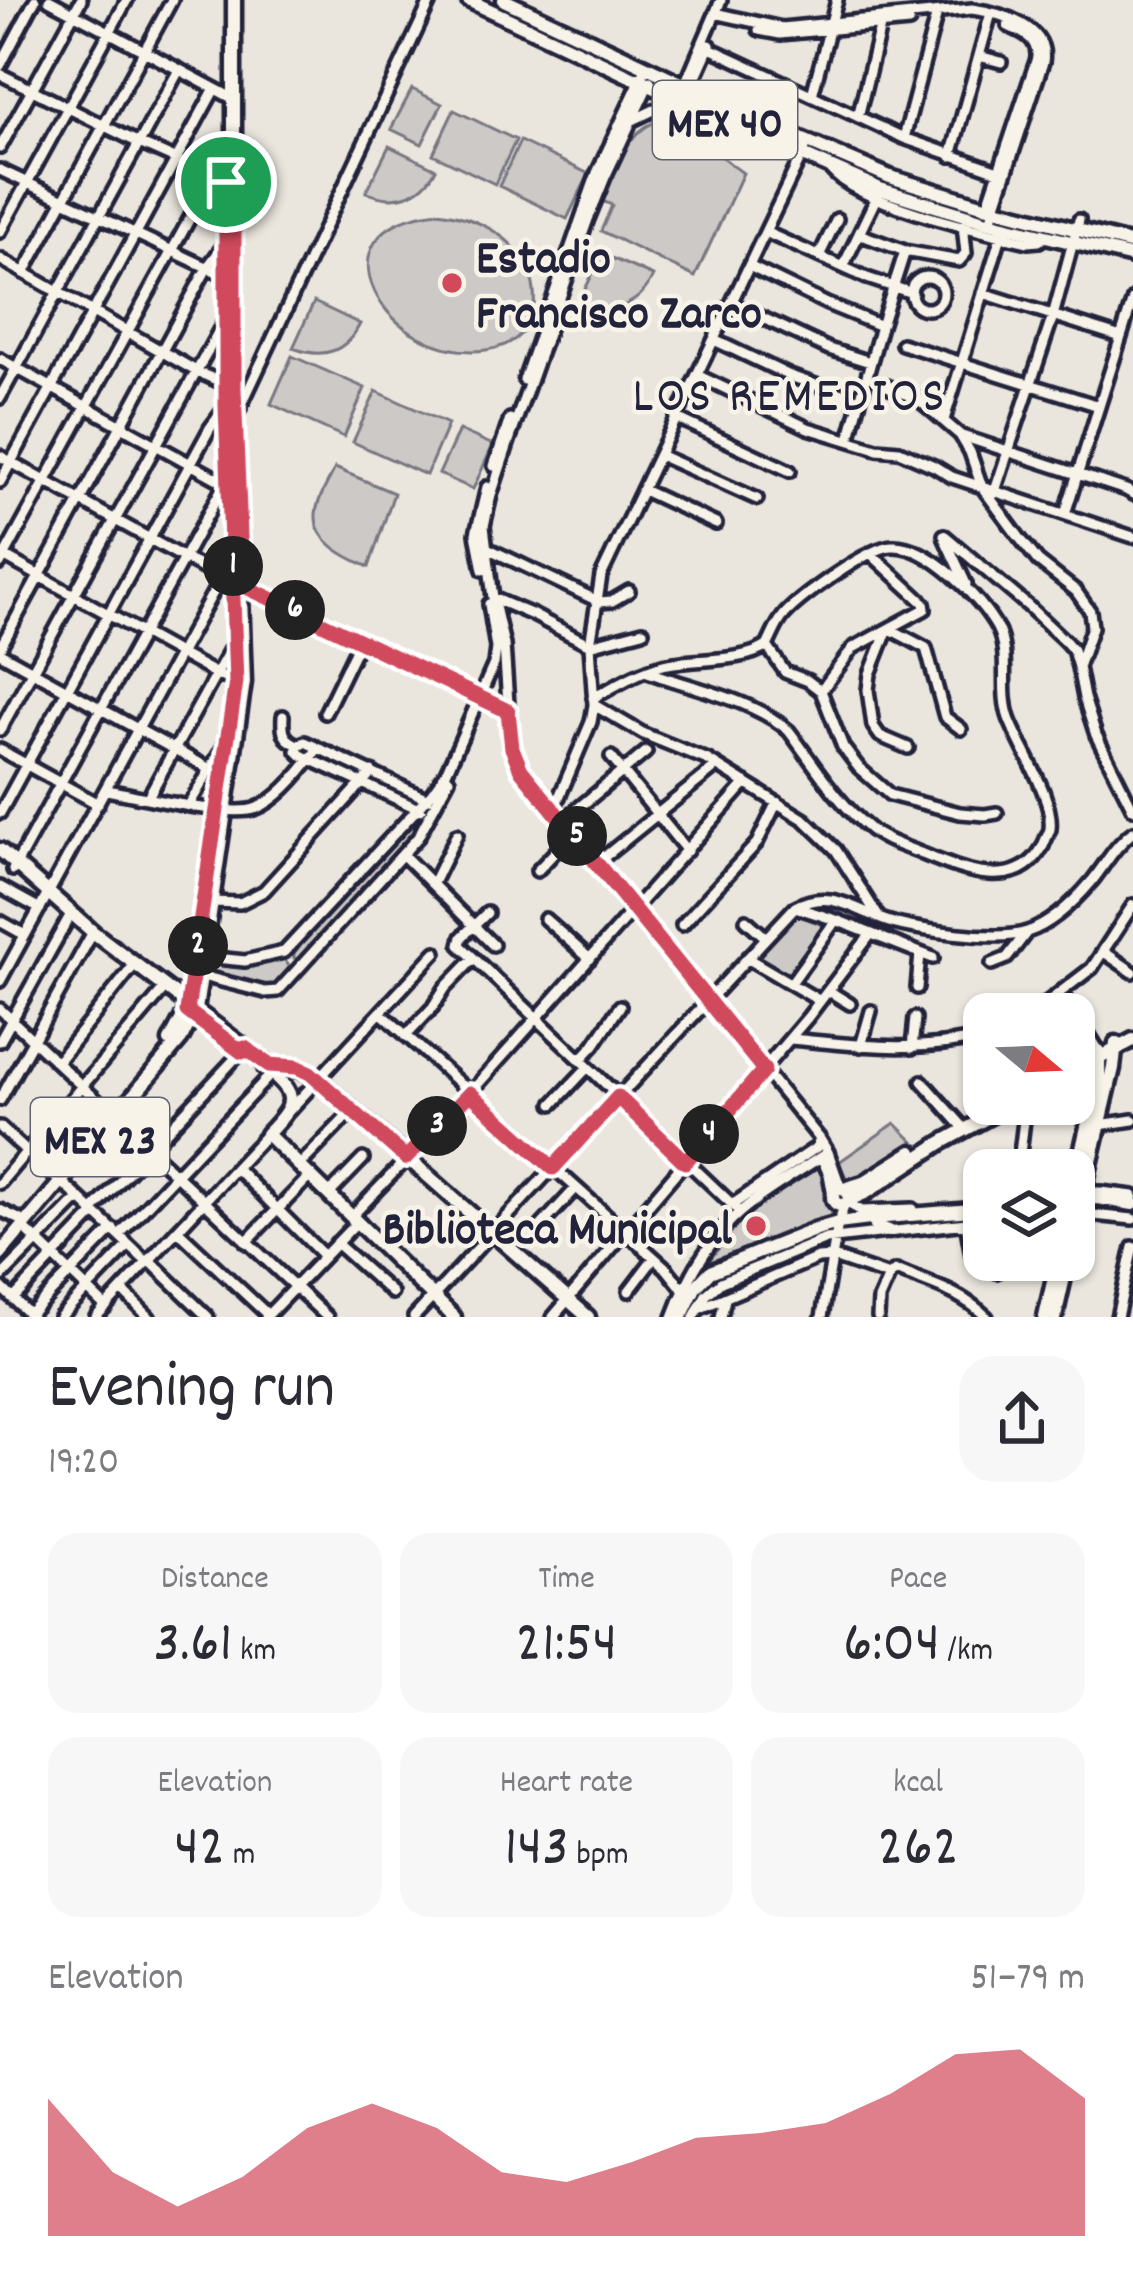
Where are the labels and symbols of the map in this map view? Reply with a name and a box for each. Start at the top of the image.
road number: MEX 40 [653,81,797,159]
pin [175,131,277,233]
place label: Estadio Francisco Zarco [476,228,762,352]
marker: Estadio Francisco Zarco [439,270,465,296]
district label: LOS REMEDIOS [632,364,948,436]
pin: 1 [203,536,263,596]
pin: 6 [265,580,325,640]
pin: 5 [547,806,607,866]
pin: 2 [168,916,228,976]
north arrow [963,993,1095,1125]
pin: 3 [407,1096,467,1156]
road number: MEX 23 [31,1098,169,1176]
pin: 4 [679,1104,739,1164]
place label: Biblioteca Municipal [383,1199,733,1268]
marker: Biblioteca Municipal [743,1213,769,1239]

